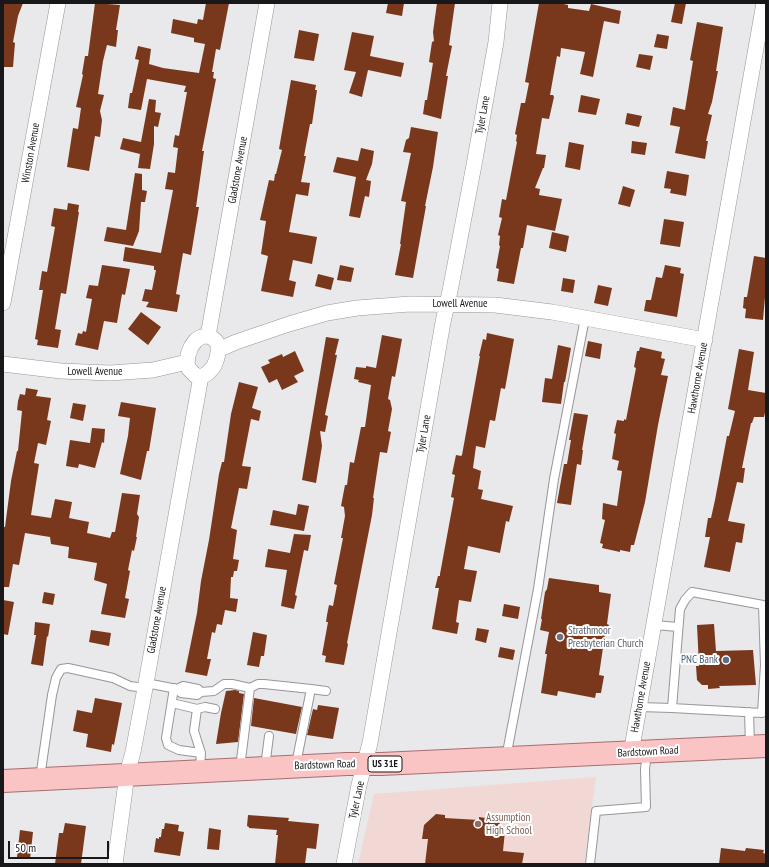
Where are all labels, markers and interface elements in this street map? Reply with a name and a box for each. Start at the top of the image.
street label: Tyler Lane [473,95,493,135]
street label: Winston Avenue [19,122,43,184]
street label: Gladstone Avenue [226,135,250,205]
street label: Lowell Avenue [433,297,487,311]
street label: Hawthorne Avenue [685,341,711,415]
street label: Lowell Avenue [68,365,122,379]
street label: Tyler Lane [414,414,434,454]
street label: Gladstone Avenue [145,585,169,655]
place label: Strathmoor Presbyterian Church [568,624,644,650]
marker: Strathmoor Presbyterian Church [555,632,565,642]
place label: PNC Bank [681,653,718,667]
marker: PNC Bank [721,655,731,665]
street label: Hawthorne Avenue [628,660,654,734]
street label: Bardstown Road [617,744,679,760]
road number: US 31E [368,756,402,772]
street label: Bardstown Road [294,757,356,773]
street label: Tyler Lane [347,780,367,820]
place label: Assumption High School [486,811,532,837]
marker: Assumption High School [473,819,483,829]
scale bar [10,833,111,859]
text: 50 m [15,840,36,855]

